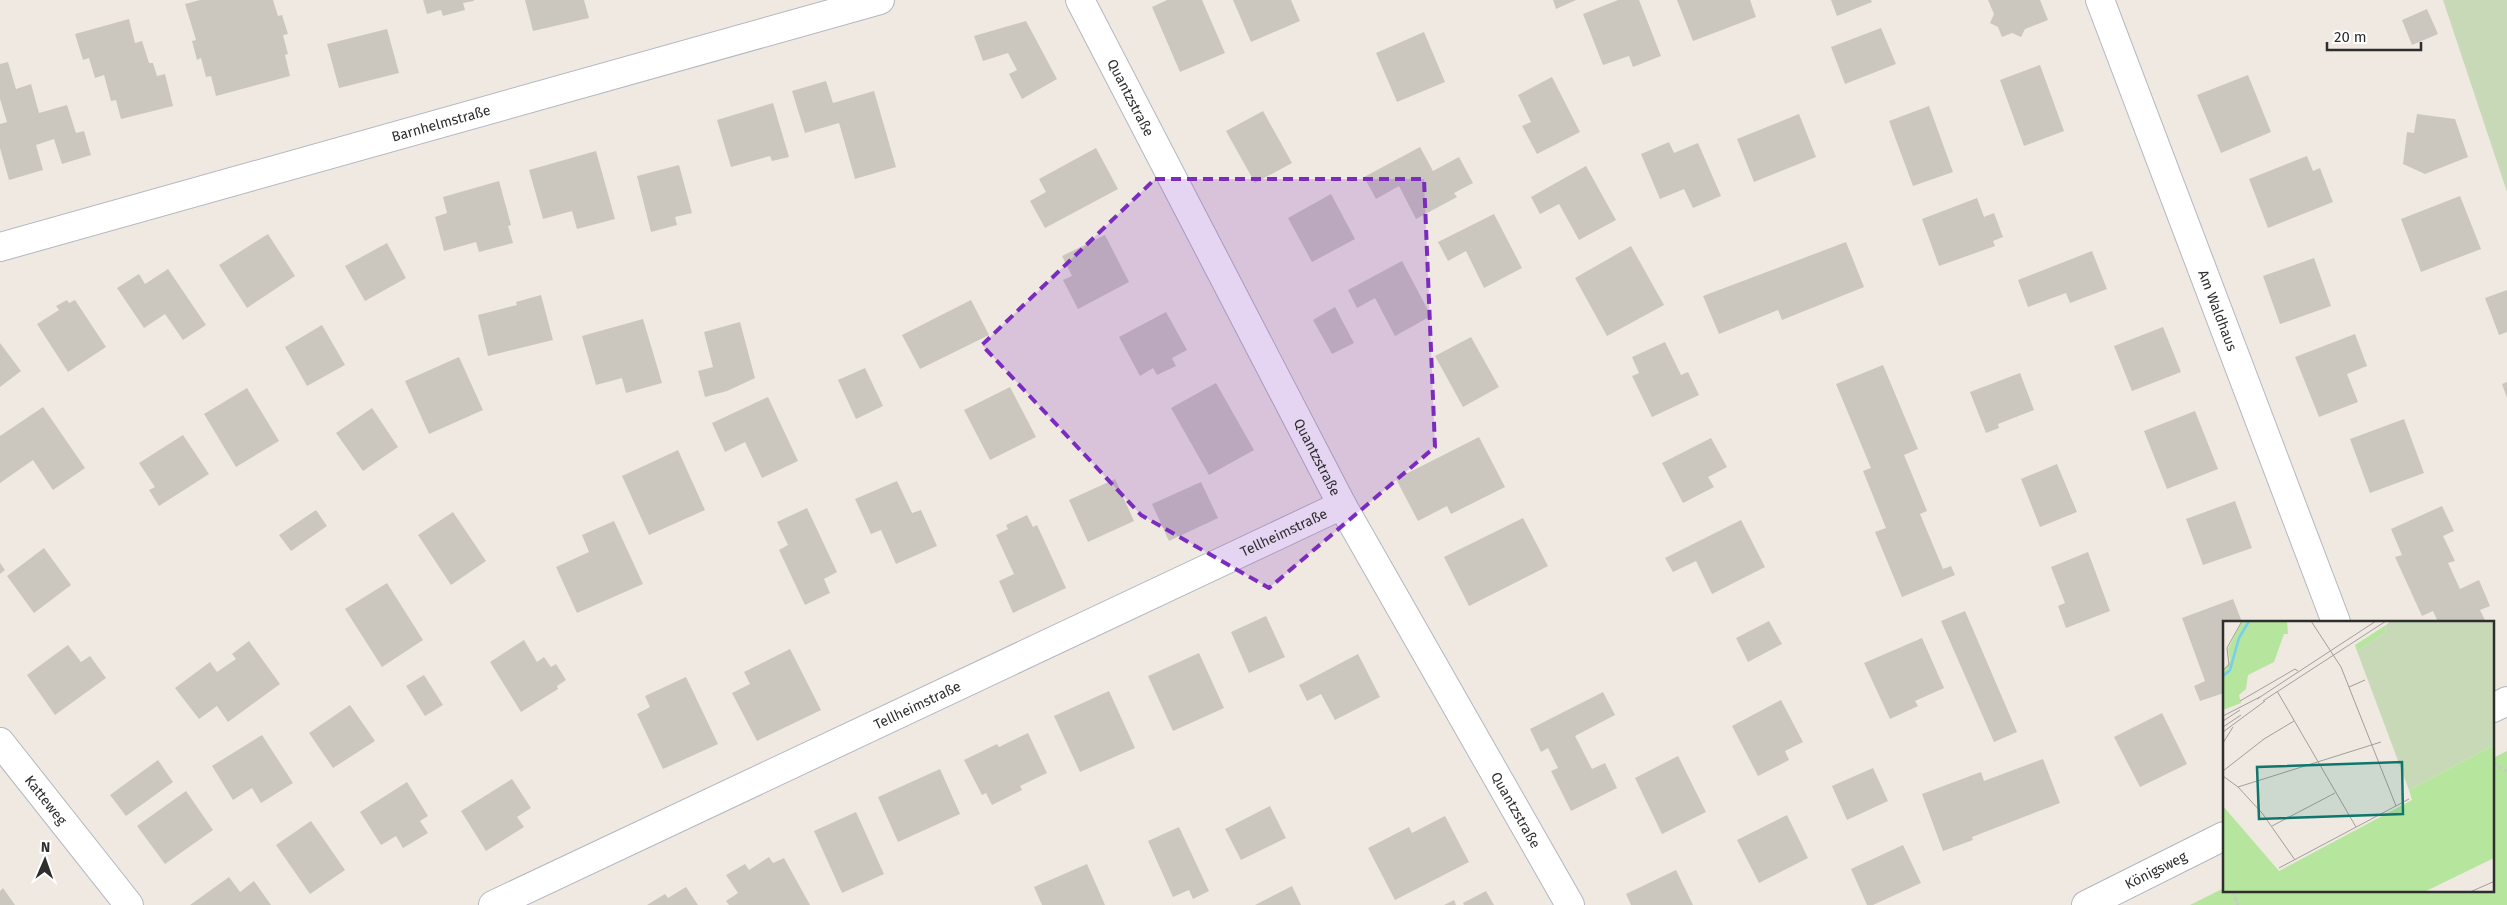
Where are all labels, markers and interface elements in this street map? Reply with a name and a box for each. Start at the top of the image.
scale bar [2327,20,2421,52]
text: 20 m [2334,28,2367,46]
street label: Quantzstraße [1103,56,1157,139]
street label: Barnhelmstraße [390,102,492,146]
street label: Am Waldhaus [2194,268,2241,354]
street label: Quantzstraße [1290,416,1344,499]
street label: Tellheimstraße [1238,505,1330,561]
inset map [2223,621,2494,892]
street label: Tellheimstraße [871,678,964,733]
street label: Quantzstraße [1487,769,1544,851]
street label: Katteweg [21,772,71,829]
north arrow [20,835,70,885]
text: N [40,839,50,856]
street label: Königsweg [2122,848,2190,893]

